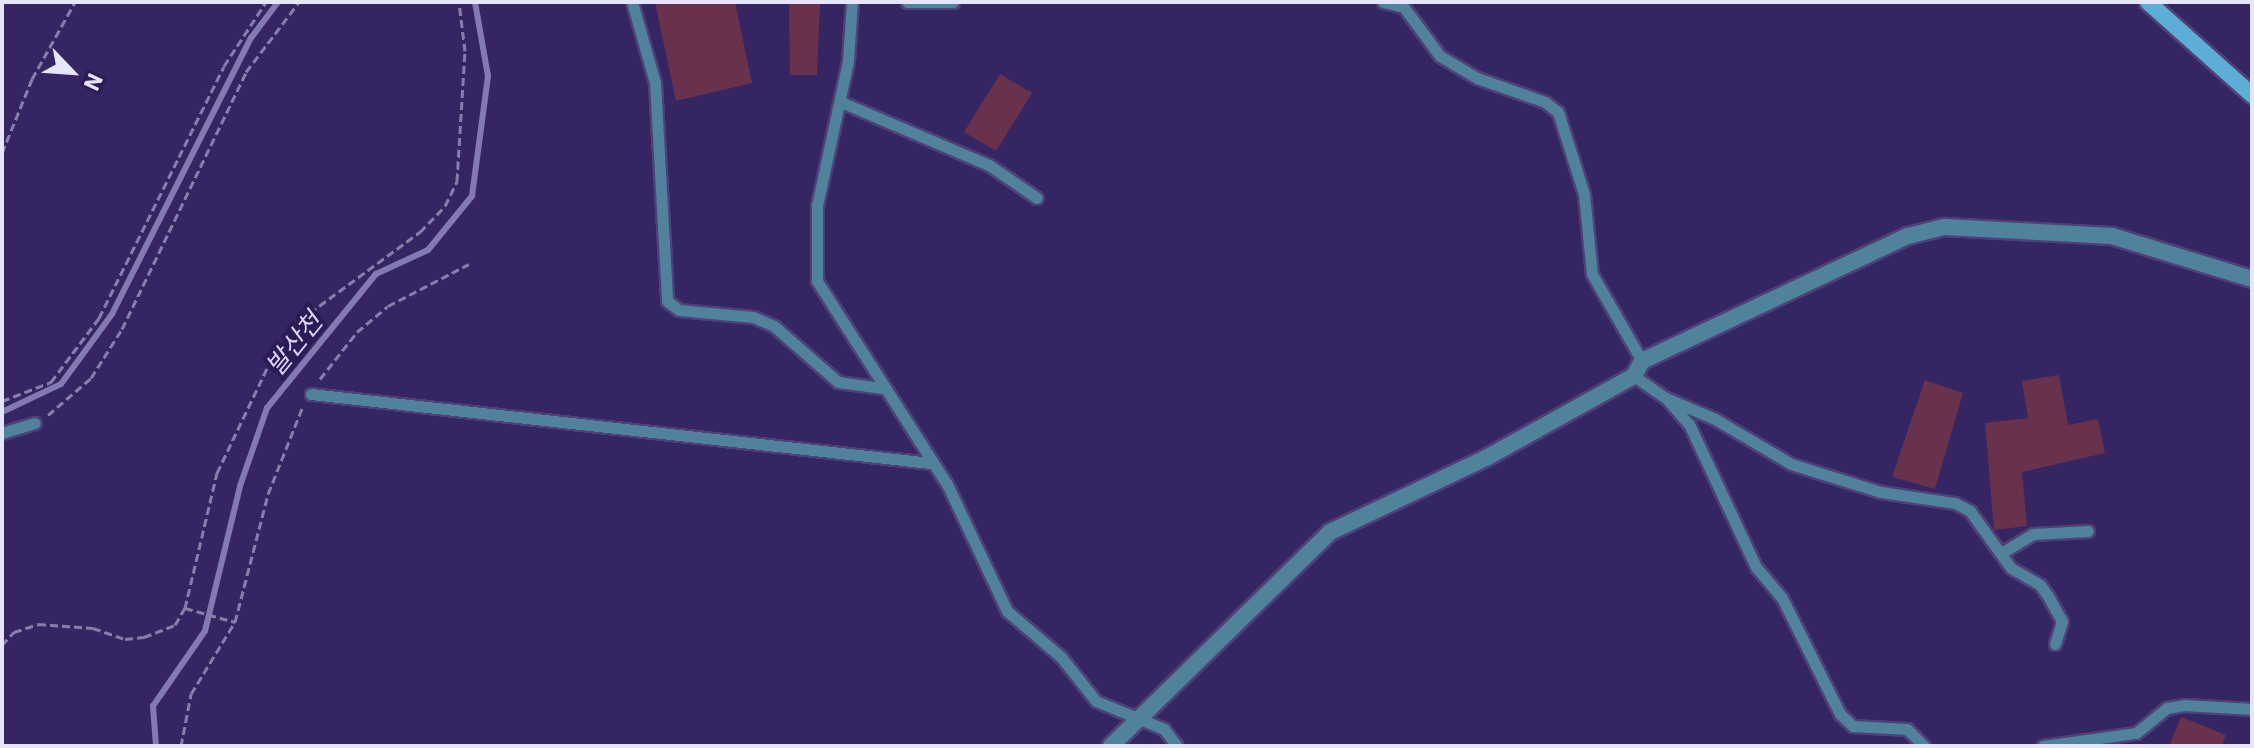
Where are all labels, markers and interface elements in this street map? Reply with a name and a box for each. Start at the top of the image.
north arrow [32,32,112,112]
text: N [78,69,111,96]
water label: 발산천 [259,306,329,382]

